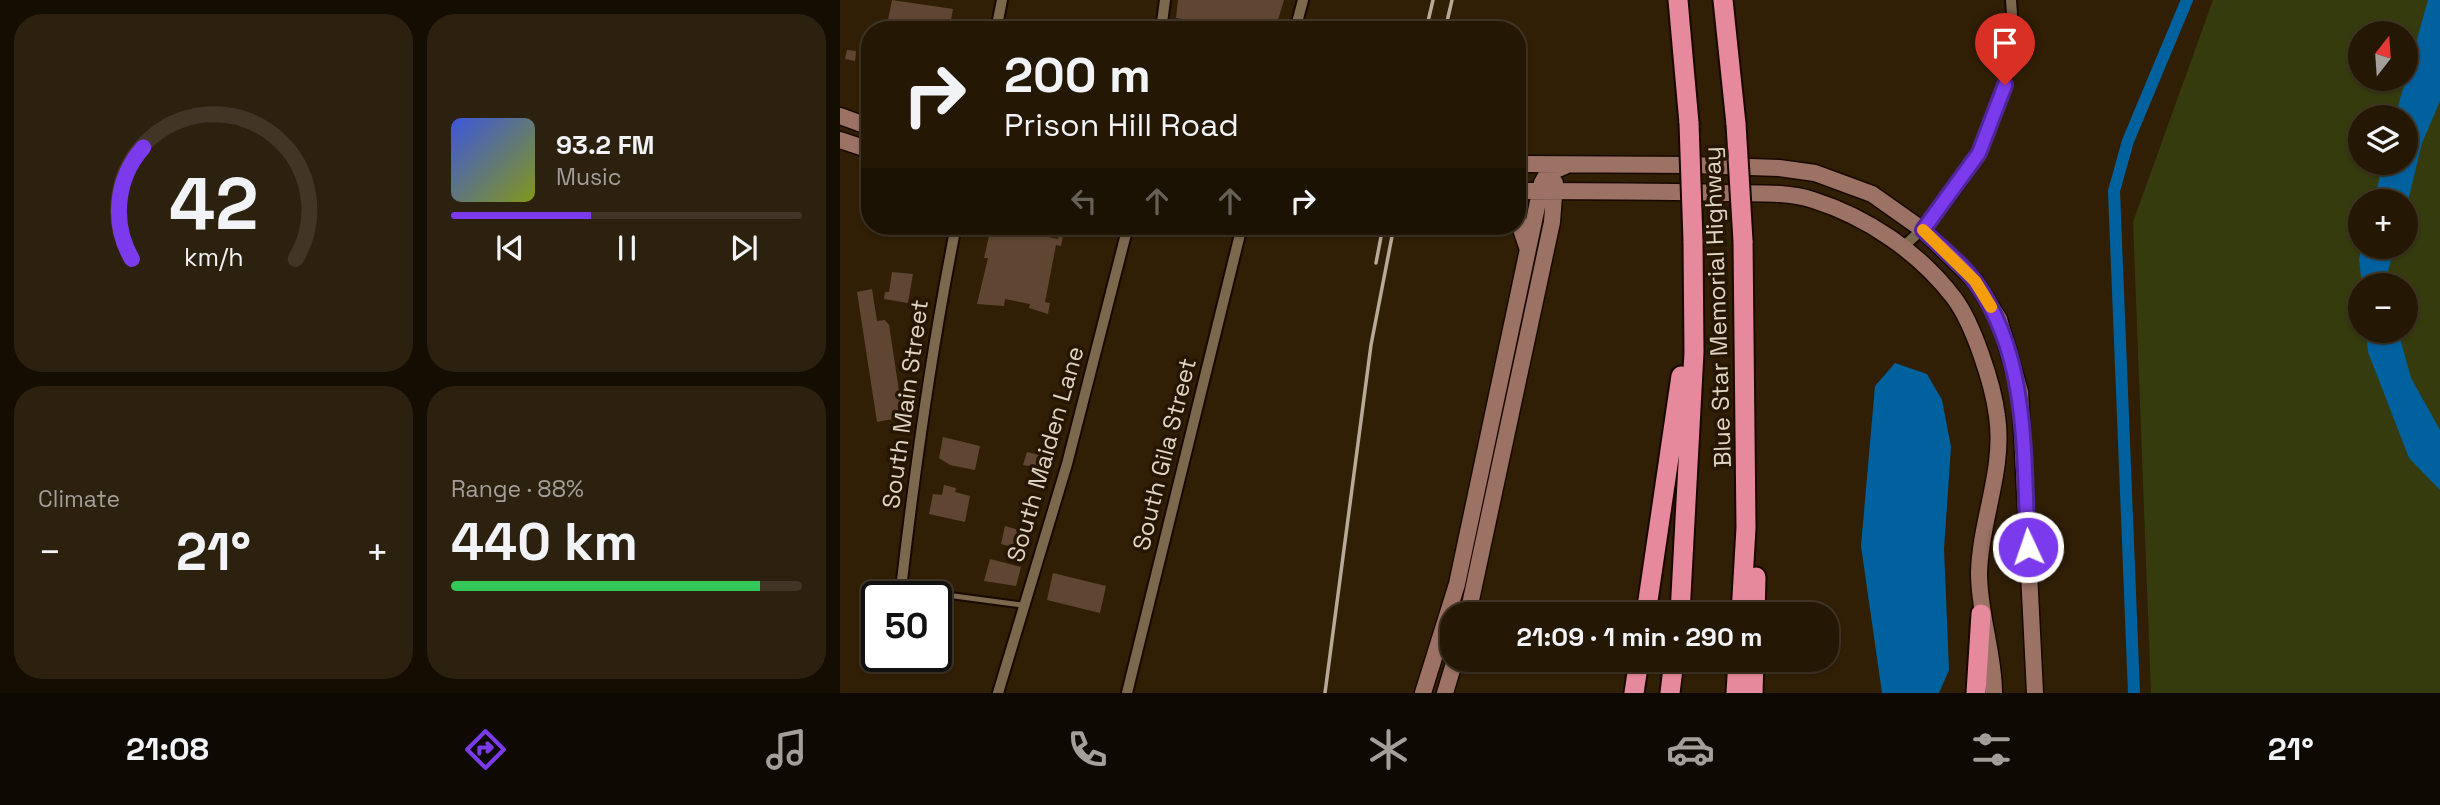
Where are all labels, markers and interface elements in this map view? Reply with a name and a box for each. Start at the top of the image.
pin [1975,13,2035,85]
north arrow [2348,21,2418,91]
map controls [2348,21,2418,343]
icon: arrive [1986,24,2024,62]
text: 200 m [1004,44,1151,106]
icon: right [889,49,980,140]
text: Prison Hill Road [1004,105,1239,145]
button: layers [2348,105,2418,175]
text: 93.2 FM [556,128,655,162]
street label: Blue Star Memorial Highway [1696,146,1738,468]
text: 42 [169,157,258,250]
text: Music [556,162,621,192]
icon: left [1065,182,1103,220]
icon: ahead [1138,182,1176,220]
icon: ahead [1211,182,1249,220]
icon: right [1284,182,1322,220]
button: + [2348,189,2418,259]
icon: previous [491,229,529,267]
icon: pause [608,229,646,267]
icon: next [725,229,763,267]
text: km/h [184,241,243,273]
button: − [2348,273,2418,343]
street label: South Main Street [875,297,935,511]
street label: South Maiden Lane [999,343,1091,565]
street label: South Gila Street [1125,355,1203,553]
text: Range · 88% [451,474,584,504]
text: Climate [38,484,120,514]
text: 440 km [451,509,638,575]
position arrow [1991,510,2065,584]
text: 21° [176,519,251,585]
text: − [38,528,62,576]
text: + [365,528,389,576]
speed limit sign: 50 [861,581,952,672]
text: 21:09 · 1 min · 290 m [1516,620,1763,654]
icon: directions [461,725,510,774]
icon: music [762,725,811,774]
icon: phone [1063,725,1112,774]
icon: climate [1364,725,1413,774]
icon: car [1666,725,1715,774]
icon: filters [1967,725,2016,774]
text: 21:08 [126,729,209,769]
text: 21° [2268,729,2314,769]

